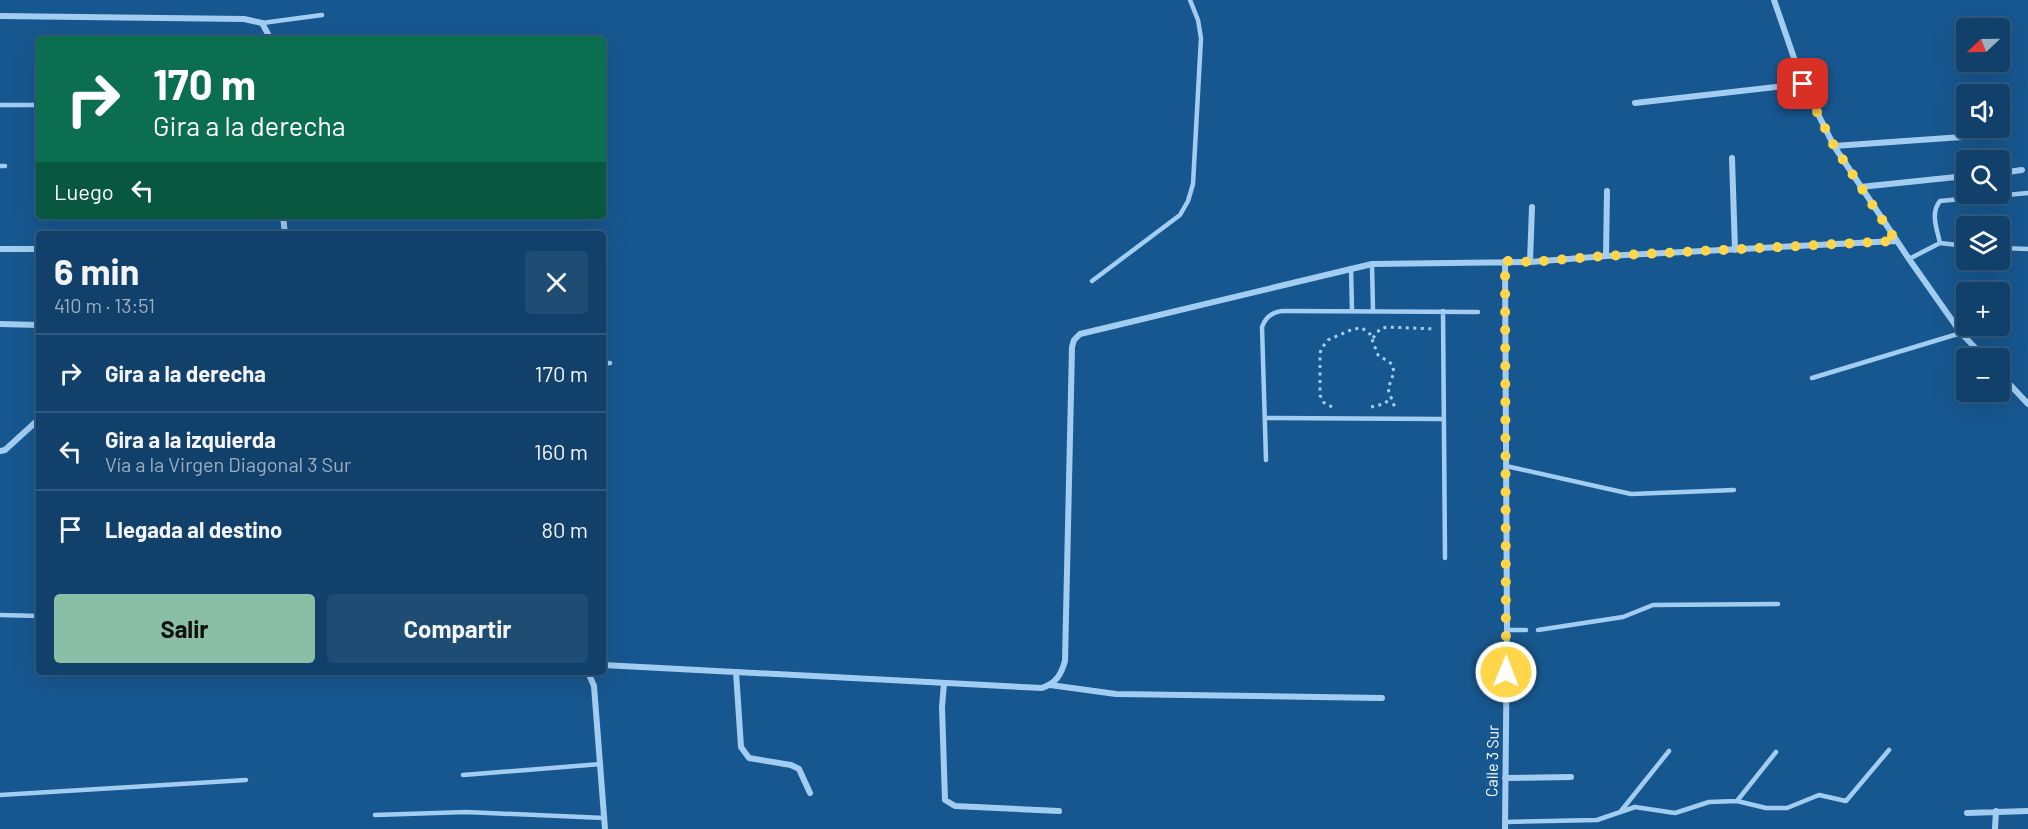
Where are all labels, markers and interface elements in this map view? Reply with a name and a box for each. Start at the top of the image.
north arrow [1956,18,2010,72]
map controls [1956,18,2010,402]
text: 170 m [153,58,256,108]
pin [1777,58,1828,109]
icon: right [54,60,132,138]
icon: arrive [1786,67,1819,100]
button: sound [1956,84,2010,138]
text: Gira a la derecha [153,109,346,141]
button: search [1956,150,2010,204]
icon: left [126,174,159,207]
text: Luego [54,178,114,204]
button: layers [1956,216,2010,270]
text: 6 min [54,249,139,292]
button: close [525,251,588,314]
button: + [1956,282,2010,336]
text: 410 m · 13:51 [54,293,155,317]
button: − [1956,348,2010,402]
icon: right [54,357,87,390]
text: Gira a la derecha [105,360,266,386]
text: 170 m [535,360,588,386]
text: Gira a la izquierda [105,426,276,452]
icon: left [54,435,87,468]
text: 160 m [534,438,588,464]
text: Vía a la Virgen Diagonal 3 Sur [105,452,351,476]
icon: arrive [54,513,87,546]
text: Llegada al destino [105,516,282,542]
text: 80 m [542,516,588,542]
button: Salir [54,594,315,663]
button: Compartir [327,594,588,663]
position arrow [1474,640,1538,704]
street label: Calle 3 Sur [1481,725,1502,797]

